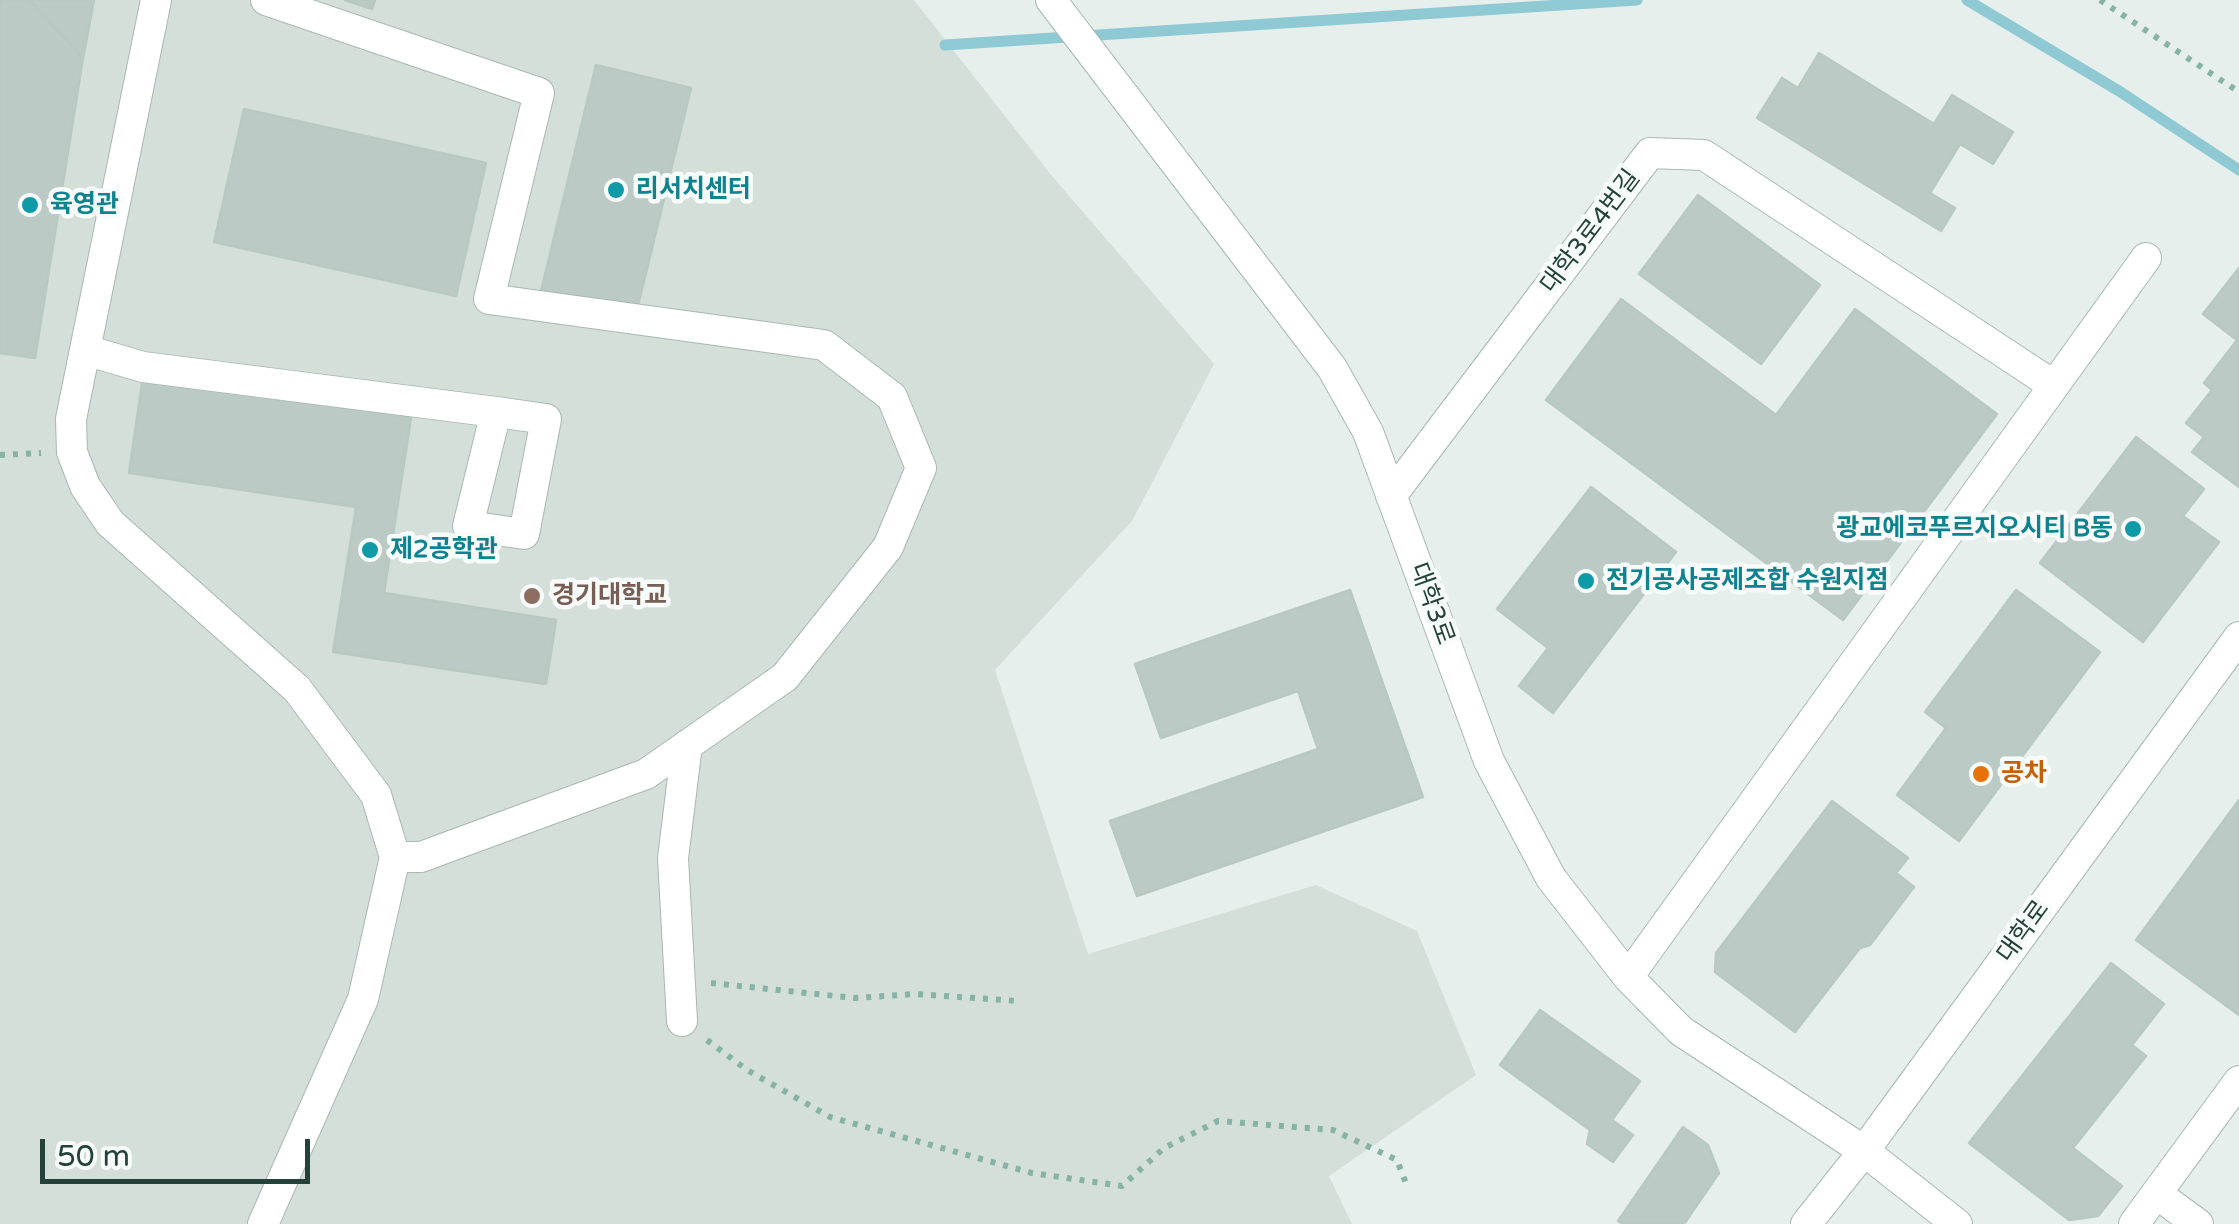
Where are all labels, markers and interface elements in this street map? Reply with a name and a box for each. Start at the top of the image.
street label: 대학3로4번길 [1535,165,1647,299]
place label: 리서치센터 [636,175,751,205]
marker: 리서치센터 [605,179,627,201]
place label: 육영관 [50,190,119,220]
marker: 육영관 [19,194,41,216]
place label: 광교에코푸르지오시티 B동 [1836,514,2113,544]
marker: 광교에코푸르지오시티 B동 [2122,518,2144,540]
place label: 제2공학관 [390,535,498,565]
marker: 제2공학관 [359,539,381,561]
street label: 대학3로 [1402,559,1460,649]
place label: 전기공사공제조합 수원지점 [1606,566,1888,596]
marker: 전기공사공제조합 수원지점 [1575,570,1597,592]
place label: 경기대학교 [552,581,667,611]
marker: 경기대학교 [521,585,543,607]
place label: 공차 [2001,759,2047,789]
marker: 공차 [1970,763,1992,785]
street label: 대학로 [1992,895,2056,969]
scale bar [45,1119,315,1181]
text: 50 m [57,1138,130,1175]

